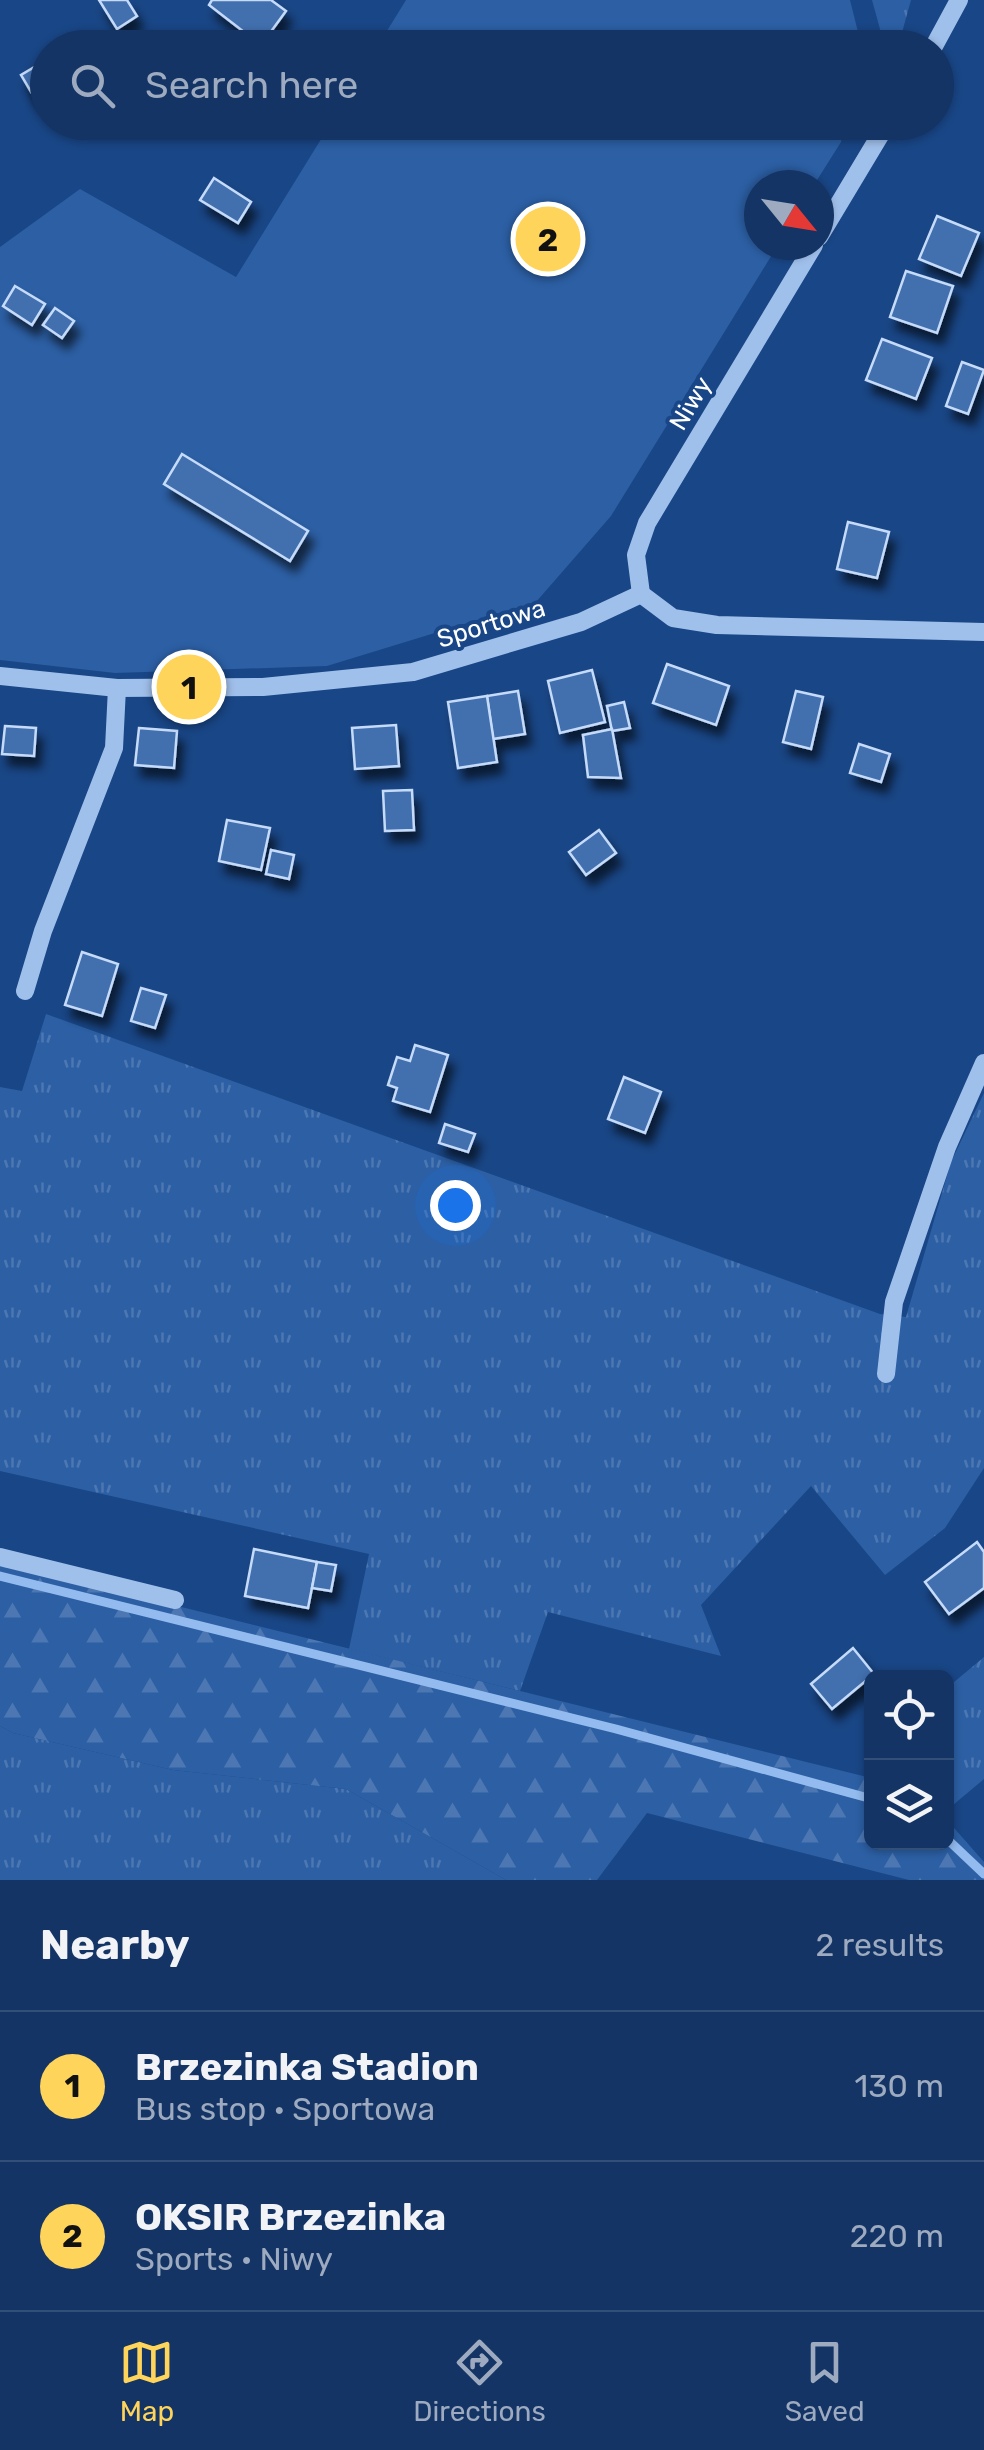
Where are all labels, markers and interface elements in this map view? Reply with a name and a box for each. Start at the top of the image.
search box [30,30,954,140]
icon: search [65,58,120,113]
text: Search here [145,62,358,108]
north arrow [744,170,834,260]
pin: 2 [516,202,580,276]
street label: Niwy [663,371,718,435]
street label: Sportowa [434,593,549,654]
pin: 1 [156,650,222,724]
your location [430,1180,481,1231]
map controls [864,1670,954,1850]
button: locate [864,1670,954,1760]
button: layers [864,1760,954,1850]
text: Nearby [40,1920,190,1970]
text: 2 results [815,1926,944,1964]
text: Brzezinka Stadion [135,2044,479,2090]
text: 1 [65,2067,80,2105]
text: 130 m [854,2067,944,2105]
text: Bus stop · Sportowa [135,2090,435,2128]
text: OKSIR Brzezinka [135,2194,446,2240]
text: 2 [62,2217,83,2255]
text: 220 m [850,2217,944,2255]
text: Sports · Niwy [135,2240,333,2278]
tab: Map [119,2335,174,2428]
tab: Directions [413,2335,546,2428]
tab: Saved [785,2335,865,2428]

